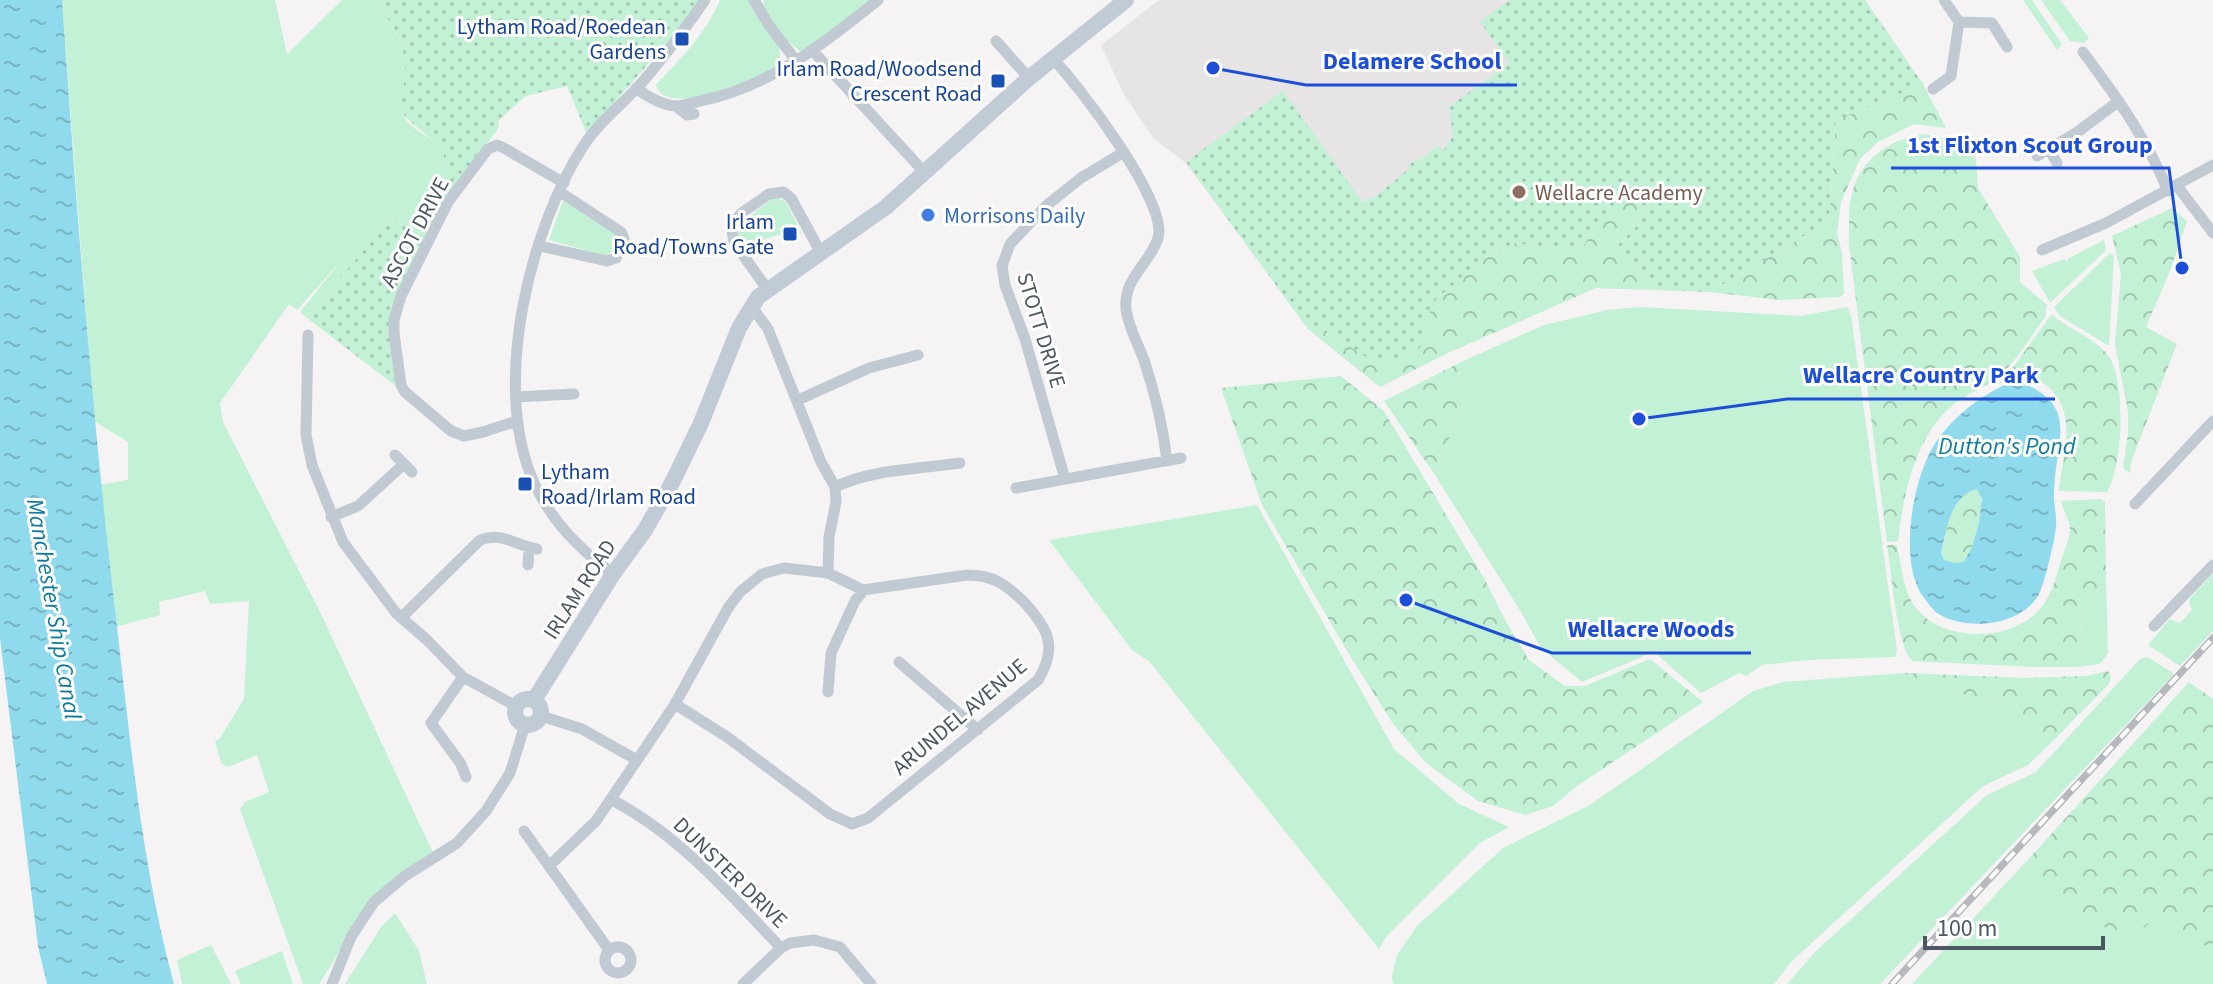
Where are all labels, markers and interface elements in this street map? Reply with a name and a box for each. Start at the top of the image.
place label: Lytham Road/Roedean Gardens [457,11,666,68]
marker: Lytham Road/Roedean Gardens [673,30,691,48]
callout: Delamere School [1306,37,1517,85]
text: Delamere School [1323,44,1501,79]
place label: Irlam Road/Woodsend Crescent Road [777,53,982,110]
marker: Irlam Road/Woodsend Crescent Road [989,72,1007,90]
callout: 1st Flixton Scout Group [1891,120,2169,168]
text: 1st Flixton Scout Group [1907,128,2153,163]
street label: ASCOT DRIVE [372,172,457,293]
place label: Wellacre Academy [1535,177,1703,209]
marker: Wellacre Academy [1510,183,1528,201]
place label: Morrisons Daily [944,200,1086,232]
place label: Irlam Road/Towns Gate [613,206,774,263]
marker: Morrisons Daily [919,206,937,224]
marker: Irlam Road/Towns Gate [781,225,799,243]
street label: STOTT DRIVE [1008,269,1074,392]
callout: Wellacre Country Park [1787,351,2055,399]
text: Wellacre Country Park [1803,358,2040,393]
water label: Dutton's Pond [1938,429,2077,464]
place label: Lytham Road/Irlam Road [541,456,696,513]
marker: Lytham Road/Irlam Road [516,475,534,493]
water label: Manchester Ship Canal [17,496,90,723]
street label: IRLAM ROAD [535,533,624,646]
callout: Wellacre Woods [1552,605,1751,653]
text: Wellacre Woods [1568,612,1734,647]
street label: ARUNDEL AVENUE [885,651,1034,783]
street label: DUNSTER DRIVE [666,810,795,936]
scale bar [1925,900,2103,950]
text: 100 m [1937,911,1997,946]

